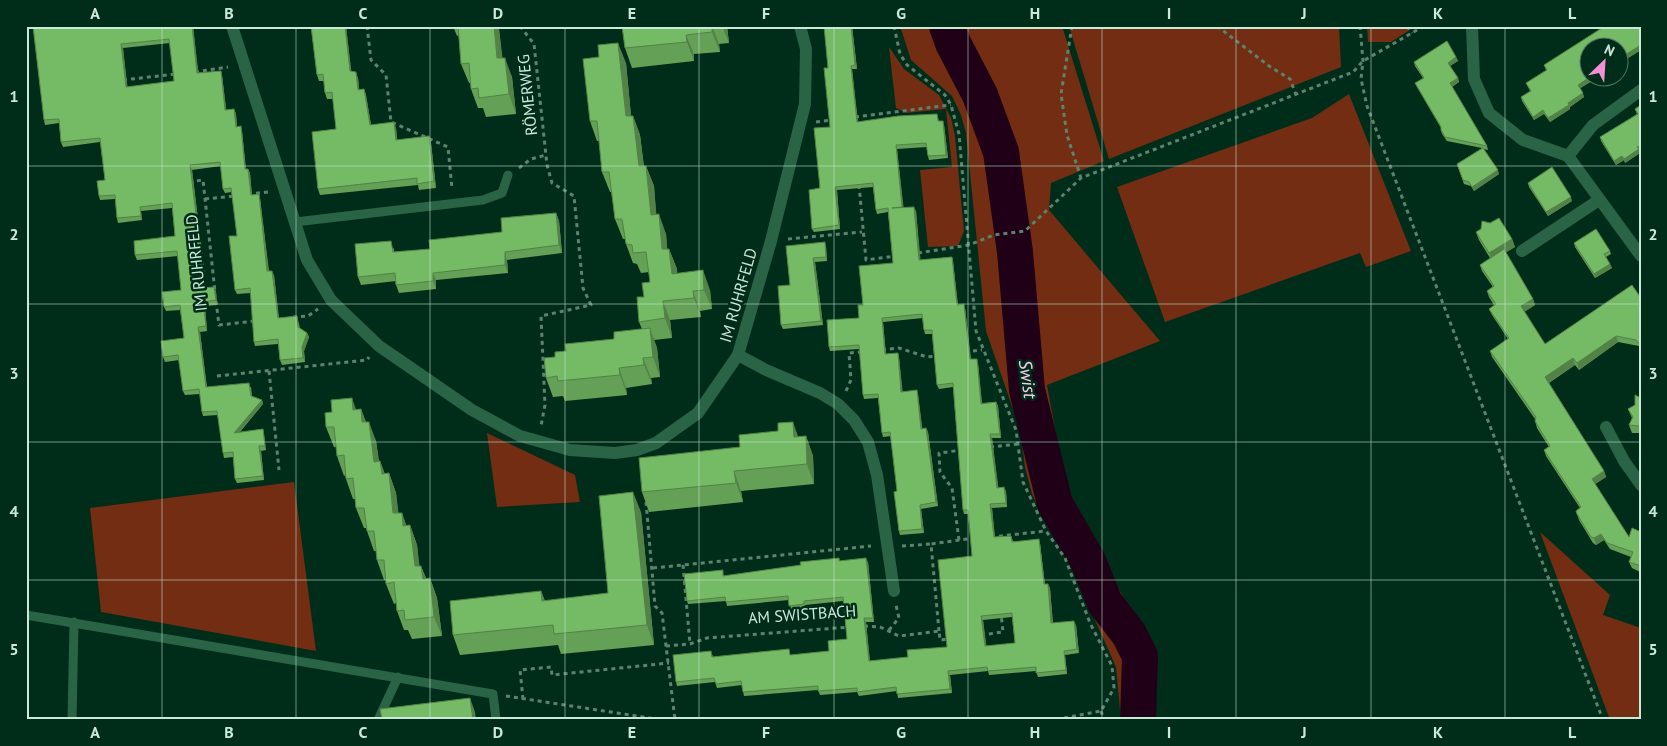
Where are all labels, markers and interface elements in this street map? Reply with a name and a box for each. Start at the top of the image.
text: A [90,3,100,23]
text: B [224,3,234,23]
text: C [359,3,368,23]
text: D [493,3,503,23]
text: E [628,3,636,23]
text: F [762,3,770,23]
text: G [896,3,906,23]
text: H [1030,3,1040,23]
text: I [1167,3,1171,23]
text: J [1300,3,1307,23]
text: K [1433,3,1443,23]
text: L [1568,3,1577,23]
north arrow [1580,38,1630,88]
text: N [1602,40,1617,60]
street label: RÖMERWEG [513,53,541,137]
text: 1 [9,86,19,106]
text: 1 [1648,86,1658,106]
street label: IM RUHRFELD [181,214,211,312]
text: 2 [9,224,19,244]
text: 2 [1648,224,1658,244]
street label: IM RUHRFELD [715,245,761,345]
water label: Swist [1014,358,1042,401]
text: 3 [9,363,19,383]
text: 3 [1648,363,1658,383]
text: 4 [9,501,19,521]
text: 4 [1648,501,1658,521]
street label: AM SWISTBACH [747,600,857,628]
text: 5 [9,639,19,659]
text: 5 [1648,639,1658,659]
text: A [90,722,100,742]
text: B [224,722,234,742]
text: C [359,722,368,742]
text: D [493,722,503,742]
text: E [628,722,636,742]
text: F [762,722,770,742]
text: G [896,722,906,742]
text: H [1030,722,1040,742]
text: I [1167,722,1171,742]
text: J [1300,722,1307,742]
text: K [1433,722,1443,742]
text: L [1568,722,1577,742]

